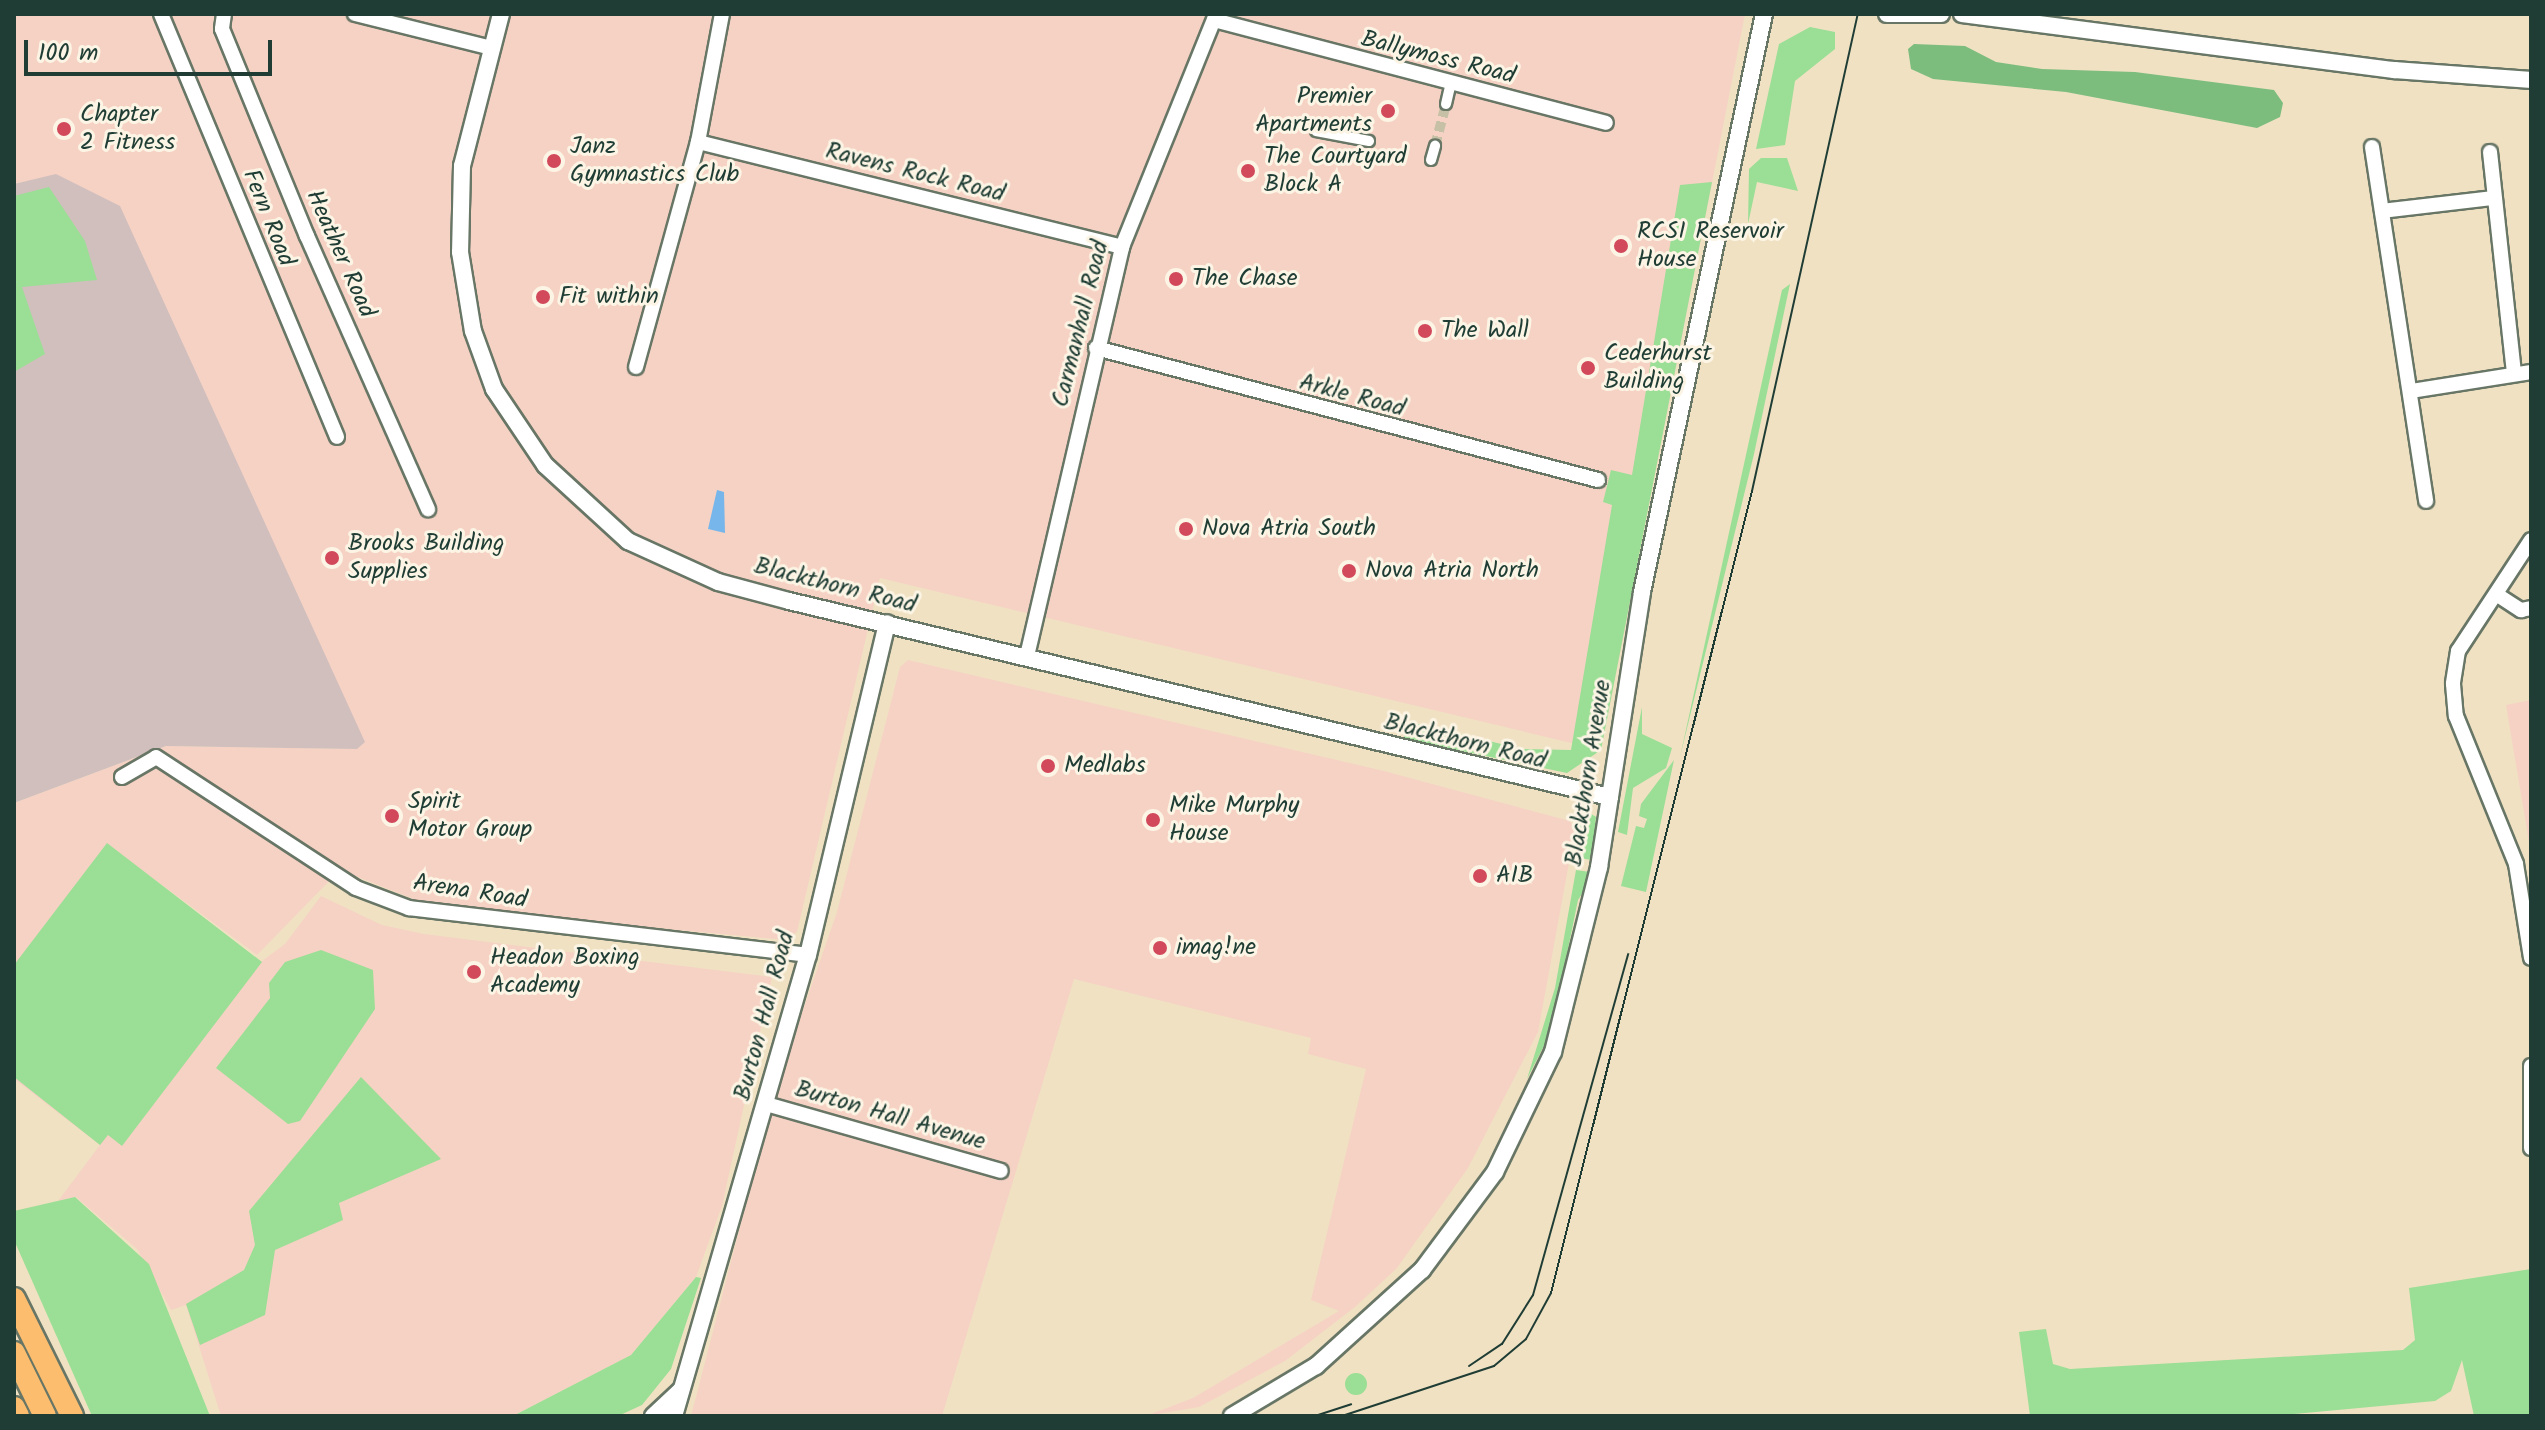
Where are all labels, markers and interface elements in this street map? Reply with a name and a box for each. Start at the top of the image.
scale bar [28,24,276,74]
street label: Ballymoss Road [1358,25,1518,91]
text: 100 m [38,34,98,73]
place label: Premier Apartments [1255,83,1372,139]
place label: Chapter 2 Fitness [80,101,175,157]
marker: Premier Apartments [1379,102,1397,120]
marker: Chapter 2 Fitness [55,120,73,138]
place label: Janz Gymnastics Club [570,133,739,189]
street label: Ravens Rock Road [823,137,1007,209]
place label: The Courtyard Block A [1264,143,1407,199]
marker: Janz Gymnastics Club [545,152,563,170]
marker: The Courtyard Block A [1239,162,1257,180]
street label: Fern Road [236,165,300,271]
street label: Heather Road [299,186,381,322]
place label: RCSI Reservoir House [1637,218,1784,274]
marker: RCSI Reservoir House [1612,237,1630,255]
street label: Carmanhall Road [1046,238,1116,410]
place label: The Chase [1192,265,1298,293]
marker: The Chase [1167,270,1185,288]
place label: Fit within [559,283,659,311]
marker: Fit within [534,288,552,306]
place label: The Wall [1441,317,1529,345]
marker: The Wall [1416,322,1434,340]
place label: Cederhurst Building [1604,340,1712,396]
marker: Cederhurst Building [1579,359,1597,377]
street label: Arkle Road [1296,368,1408,424]
place label: Nova Atria South [1202,515,1376,543]
marker: Nova Atria South [1177,520,1195,538]
place label: Brooks Building Supplies [348,530,504,586]
marker: Brooks Building Supplies [323,549,341,567]
street label: Blackthorn Road [751,552,919,620]
place label: Nova Atria North [1365,557,1539,585]
marker: Nova Atria North [1340,562,1358,580]
street label: Blackthorn Avenue [1560,678,1618,868]
street label: Blackthorn Road [1381,708,1549,776]
place label: Medlabs [1064,752,1146,780]
marker: Medlabs [1039,757,1057,775]
place label: Spirit Motor Group [408,788,532,844]
place label: Mike Murphy House [1169,792,1299,848]
marker: Spirit Motor Group [383,807,401,825]
marker: Mike Murphy House [1144,811,1162,829]
place label: AIB [1496,862,1533,890]
marker: AIB [1471,867,1489,885]
street label: Arena Road [411,869,529,915]
street label: Burton Hall Road [729,928,801,1104]
place label: imag!ne [1176,934,1256,962]
marker: imag!ne [1151,939,1169,957]
place label: Headon Boxing Academy [490,944,640,1000]
marker: Headon Boxing Academy [465,963,483,981]
street label: Burton Hall Avenue [791,1075,989,1157]

